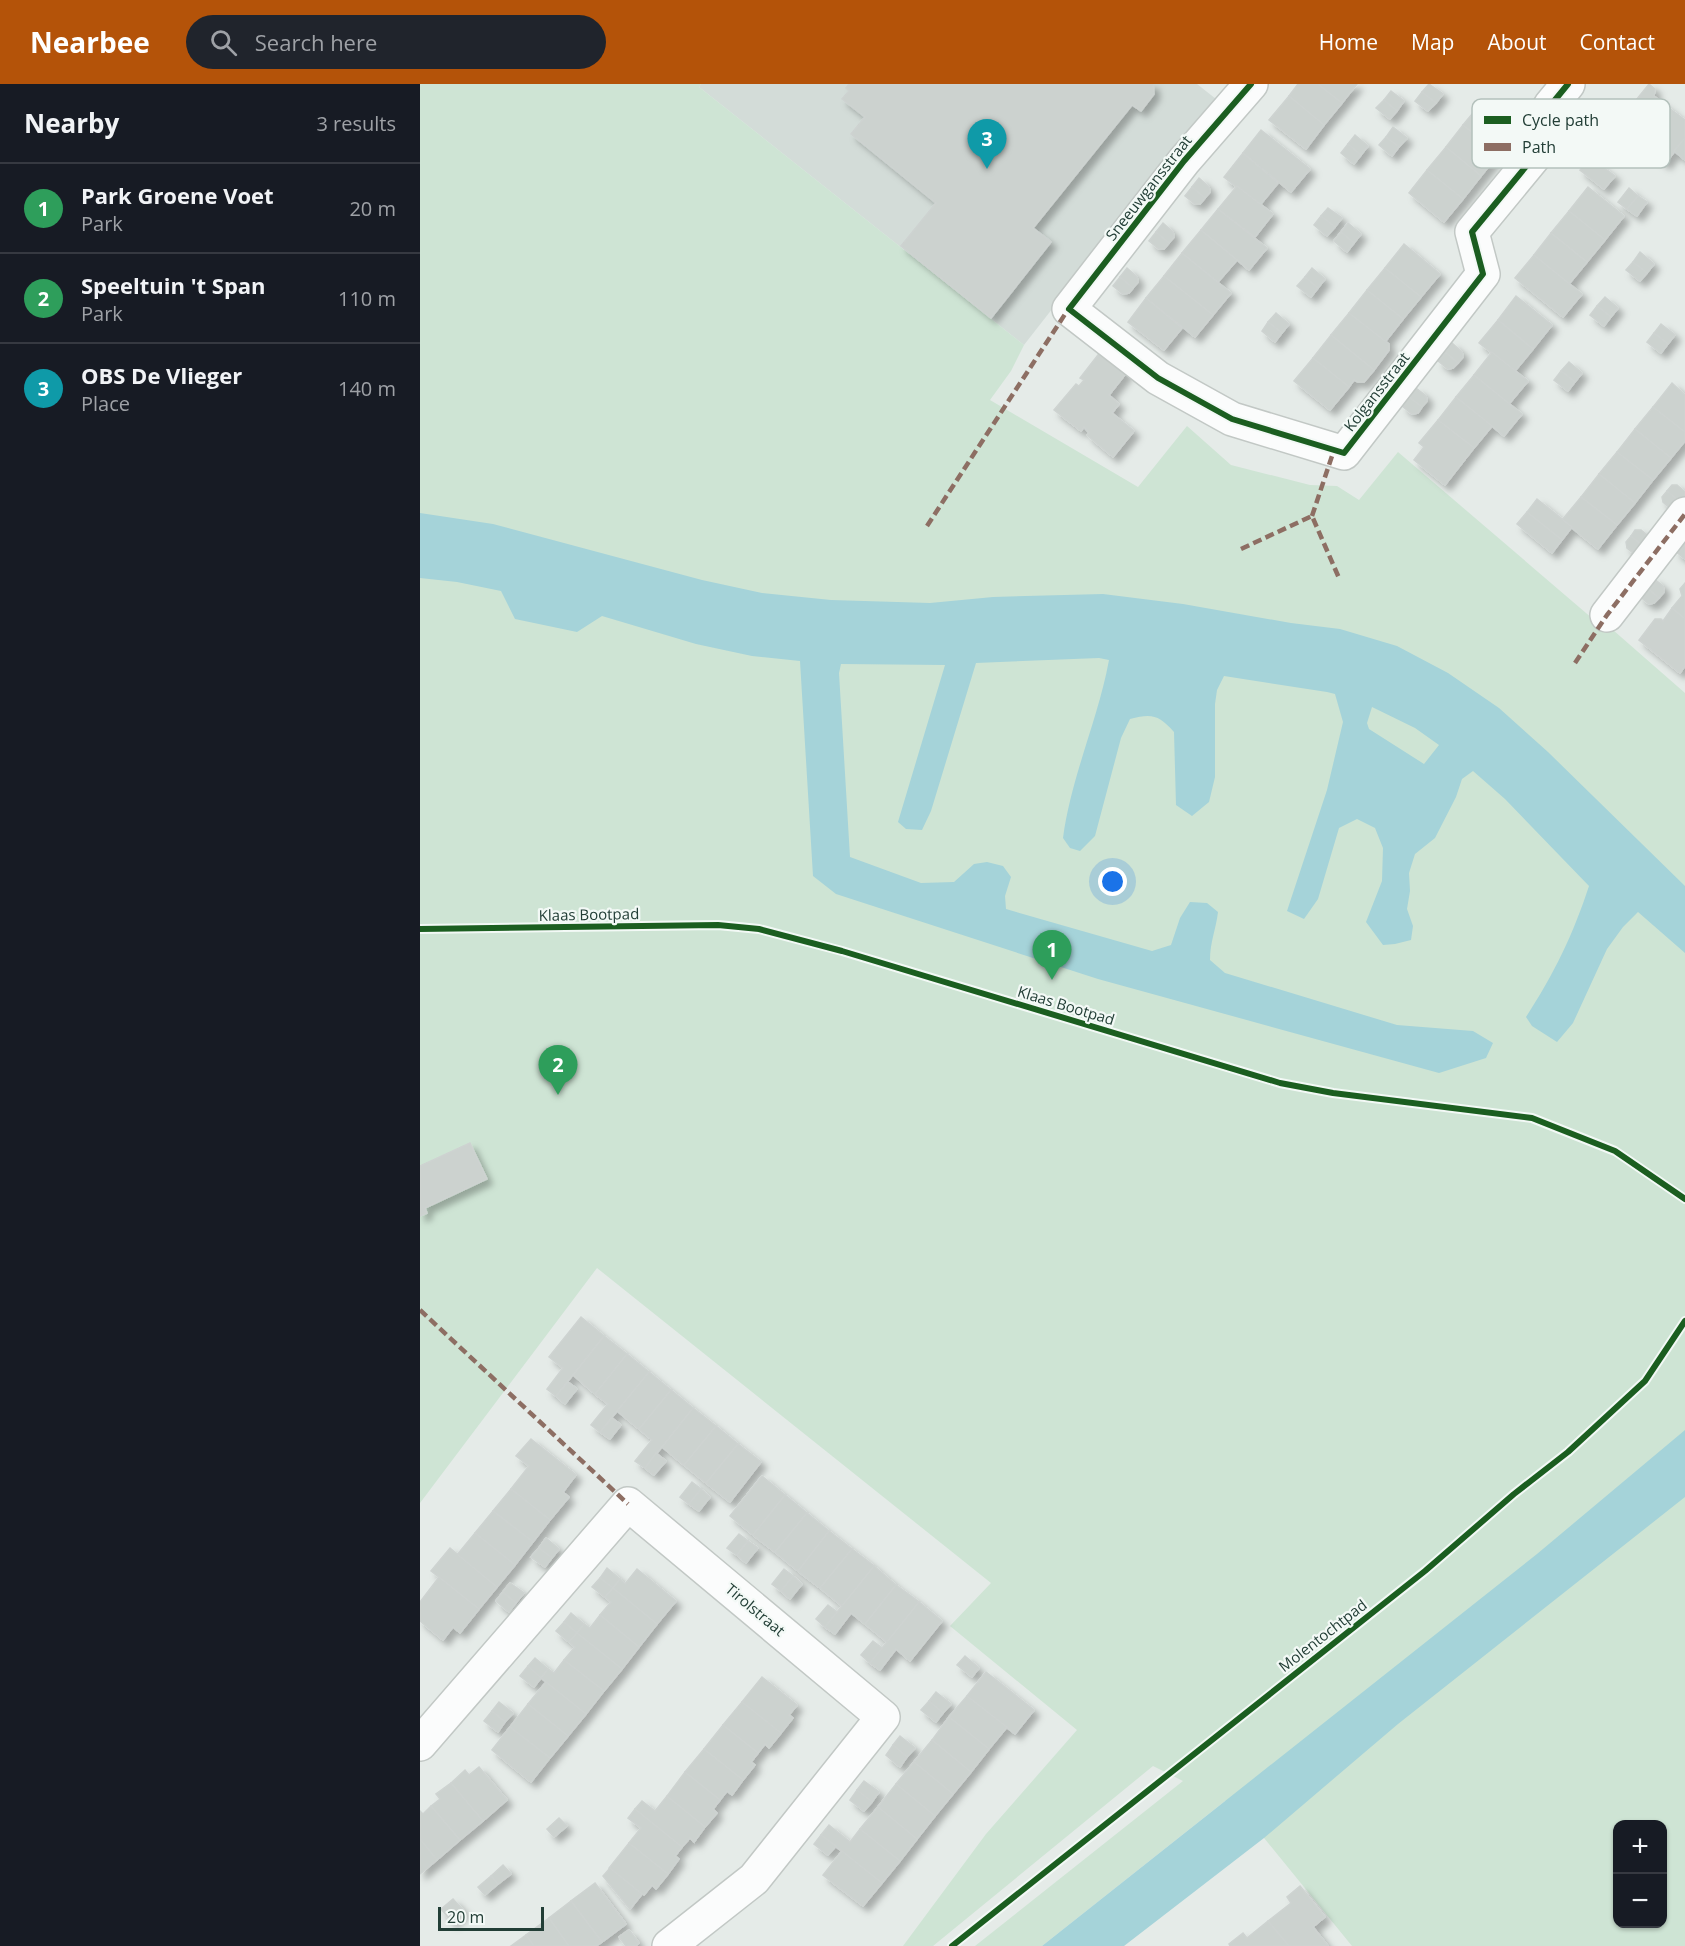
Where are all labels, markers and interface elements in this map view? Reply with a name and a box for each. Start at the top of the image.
search box [186,15,606,69]
text: Nearbee [30,23,150,61]
icon: search [207,26,240,59]
text: Search here [255,27,377,57]
text: Home [1319,28,1378,56]
text: Map [1411,28,1454,56]
text: About [1487,28,1547,56]
text: Contact [1580,28,1655,56]
legend [1472,99,1670,168]
text: Nearby [24,105,119,141]
text: Cycle path [1522,109,1599,131]
text: 3 results [316,110,396,137]
pin: 3 [968,120,1006,169]
street label: Sneeuwgansstraat [1101,131,1196,244]
text: Path [1522,136,1556,158]
text: Park Groene Voet [81,180,274,210]
text: 1 [38,195,49,222]
text: 20 m [349,195,396,222]
text: Park [81,210,123,237]
text: Speeltuin 't Span [81,270,266,300]
text: 2 [38,285,49,312]
text: 110 m [338,285,396,312]
text: Park [81,300,123,327]
street label: Kolgansstraat [1339,348,1413,435]
text: OBS De Vlieger [81,360,242,390]
text: 3 [38,375,49,402]
text: 140 m [338,375,396,402]
text: Place [81,390,130,417]
your location [1098,867,1127,896]
street label: Klaas Bootpad [539,903,639,925]
pin: 1 [1032,930,1072,980]
street label: Klaas Bootpad [1015,981,1117,1029]
pin: 2 [538,1046,578,1095]
street label: Tirolstraat [722,1579,790,1640]
street label: Molentochtpad [1274,1594,1371,1676]
map controls [1613,1820,1667,1928]
button: + [1613,1820,1667,1874]
button: − [1613,1874,1667,1928]
scale bar [438,1904,544,1932]
text: 20 m [447,1906,484,1928]

